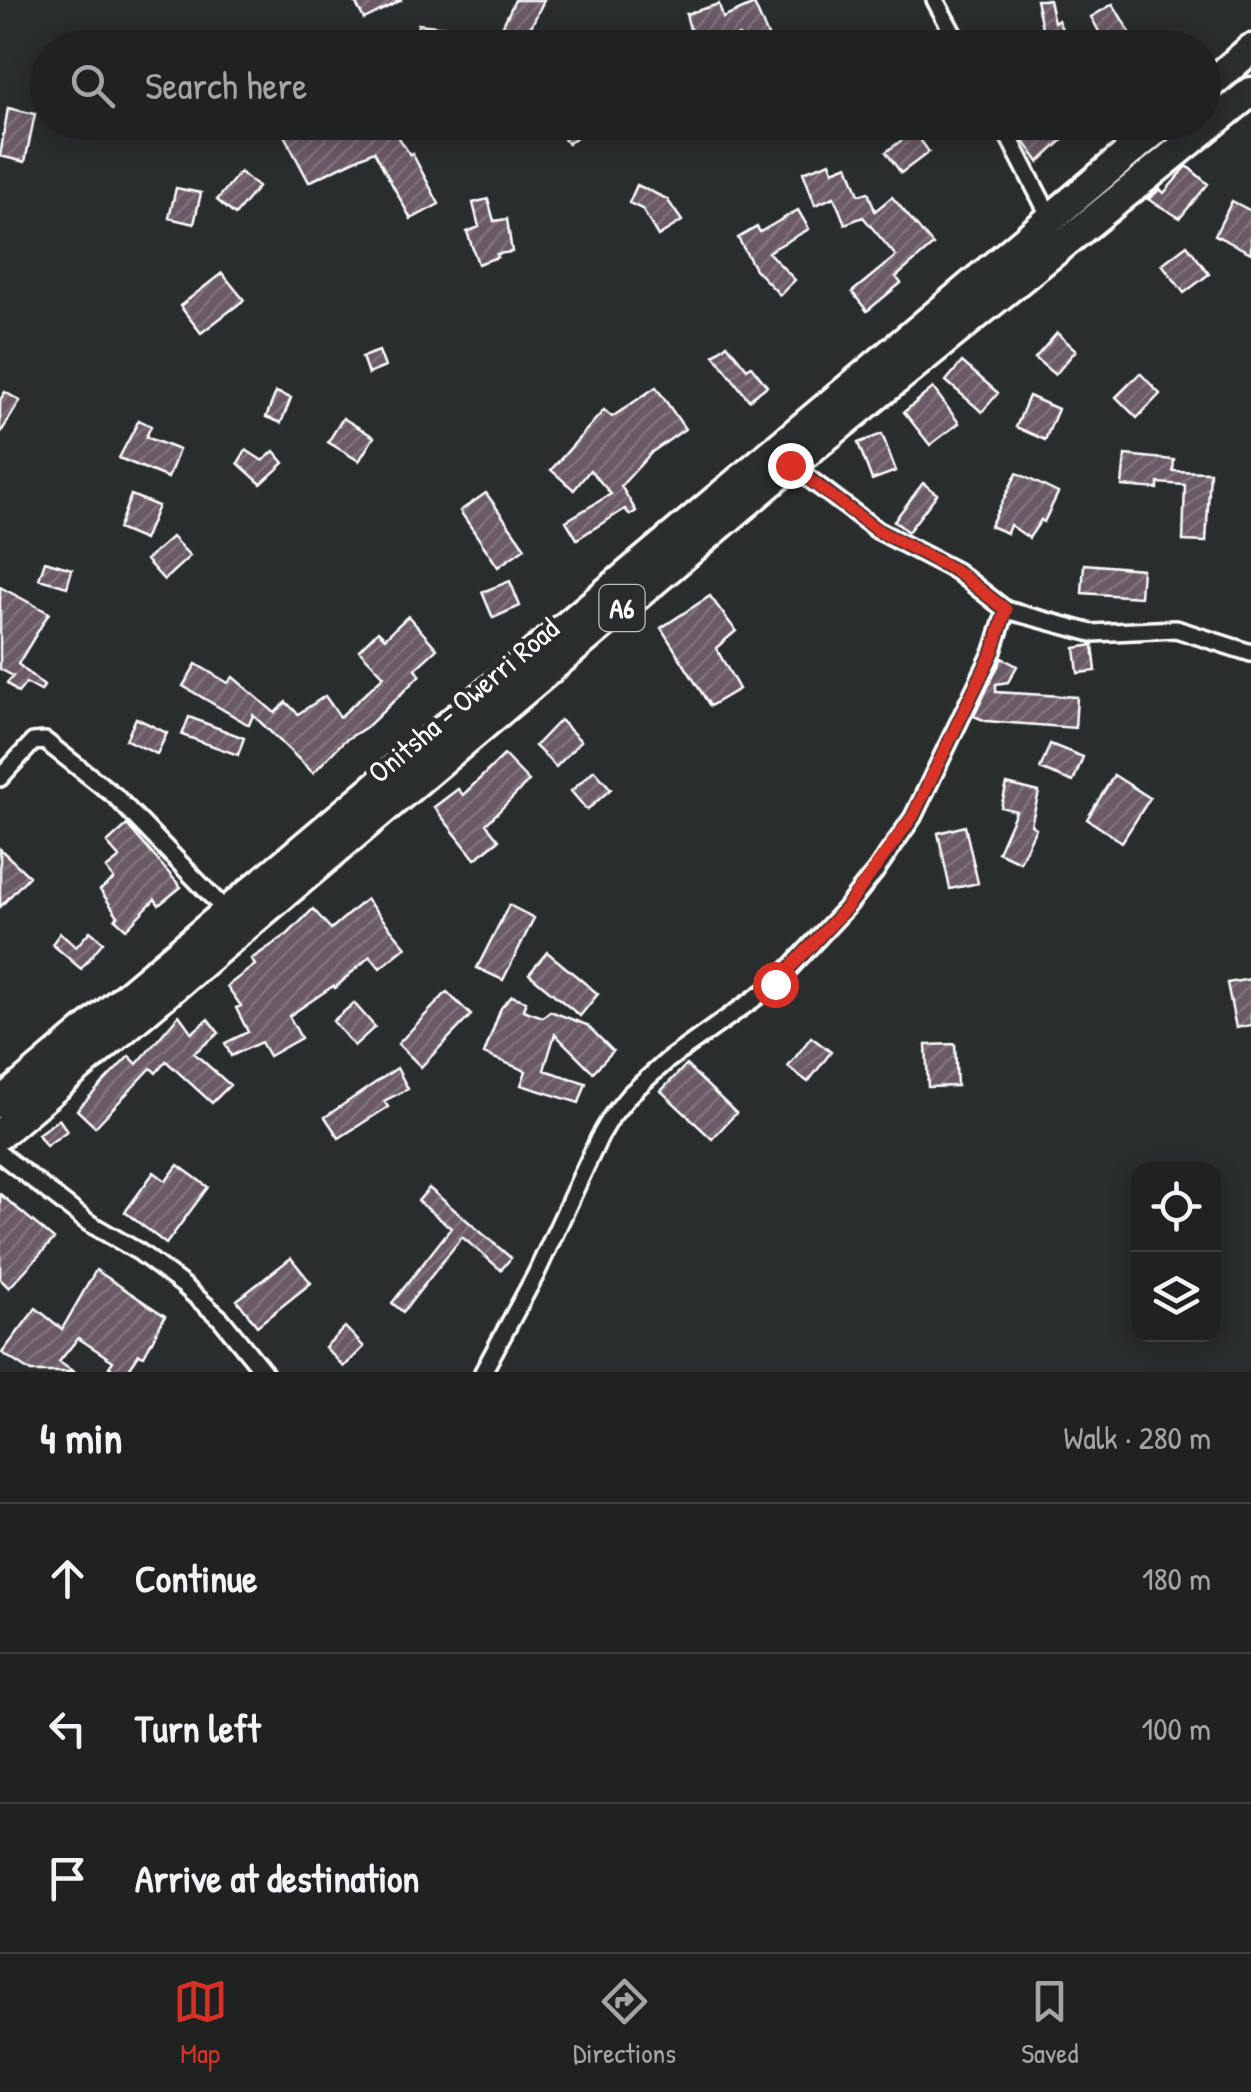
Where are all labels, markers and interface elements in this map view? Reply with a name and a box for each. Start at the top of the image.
search box [30,30,1221,140]
icon: search [65,58,120,113]
text: Search here [145,59,307,111]
route end [768,443,814,489]
road number: A6 [600,585,644,631]
street label: Onitsha - Owerri Road [359,608,567,792]
route start [753,962,799,1008]
map controls [1131,1162,1221,1342]
button: locate [1131,1162,1221,1252]
button: layers [1131,1252,1221,1342]
text: 4 min [40,1409,122,1466]
text: Walk · 280 m [1064,1416,1211,1459]
icon: ahead [40,1551,95,1606]
text: Continue [135,1552,257,1604]
text: 180 m [1142,1557,1211,1600]
icon: left [40,1701,95,1756]
text: Turn left [135,1702,260,1754]
text: 100 m [1142,1707,1211,1750]
icon: arrive [40,1851,95,1906]
text: Arrive at destination [135,1852,419,1904]
tab: Map [173,1974,228,2072]
tab: Directions [573,1974,676,2072]
tab: Saved [1021,1974,1078,2072]

